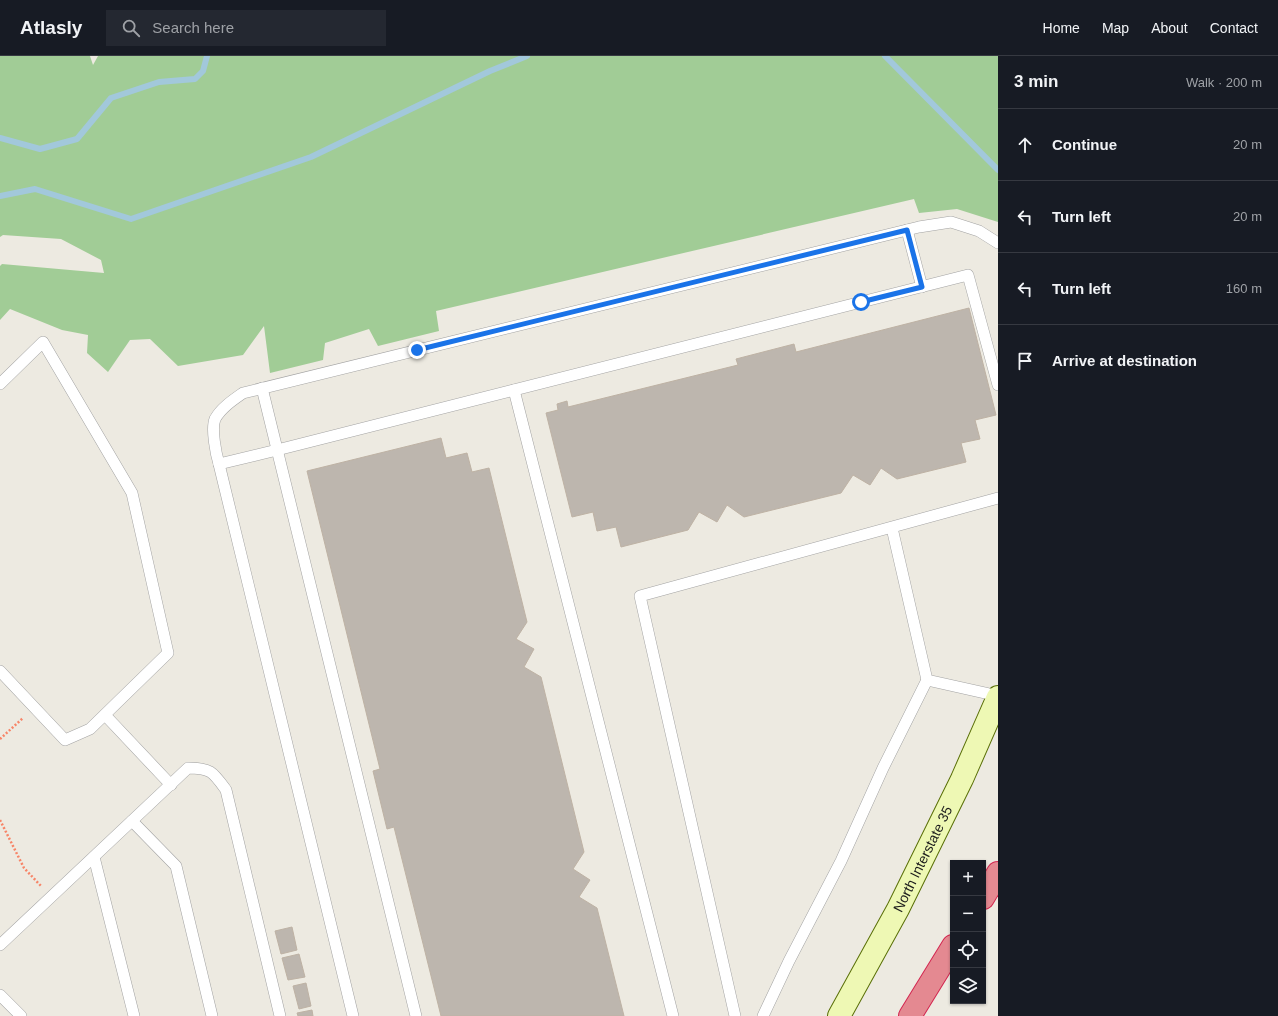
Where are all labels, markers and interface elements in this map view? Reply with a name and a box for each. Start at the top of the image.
search box [106,10,386,46]
text: Atlasly [20,17,82,38]
icon: search [120,17,142,39]
text: Search here [152,19,234,36]
text: Home [1043,20,1080,36]
text: Map [1102,20,1129,36]
text: About [1151,20,1188,36]
text: Contact [1210,20,1258,36]
text: 3 min [1014,72,1058,91]
text: Walk · 200 m [1186,75,1262,90]
icon: ahead [1014,134,1036,156]
text: Continue [1052,136,1117,153]
text: 20 m [1233,137,1262,152]
icon: left [1014,206,1036,228]
text: Turn left [1052,208,1111,225]
text: 20 m [1233,209,1262,224]
icon: left [1014,278,1036,300]
text: Turn left [1052,280,1111,297]
text: 160 m [1226,281,1262,296]
route start [852,293,870,311]
route end [408,341,426,359]
icon: arrive [1014,350,1036,372]
text: Arrive at destination [1052,352,1197,369]
street label: North Interstate 35 [890,803,956,915]
map controls [950,860,986,1004]
button: + [950,860,986,896]
button: − [950,896,986,932]
button: locate [950,932,986,968]
button: layers [950,968,986,1004]

